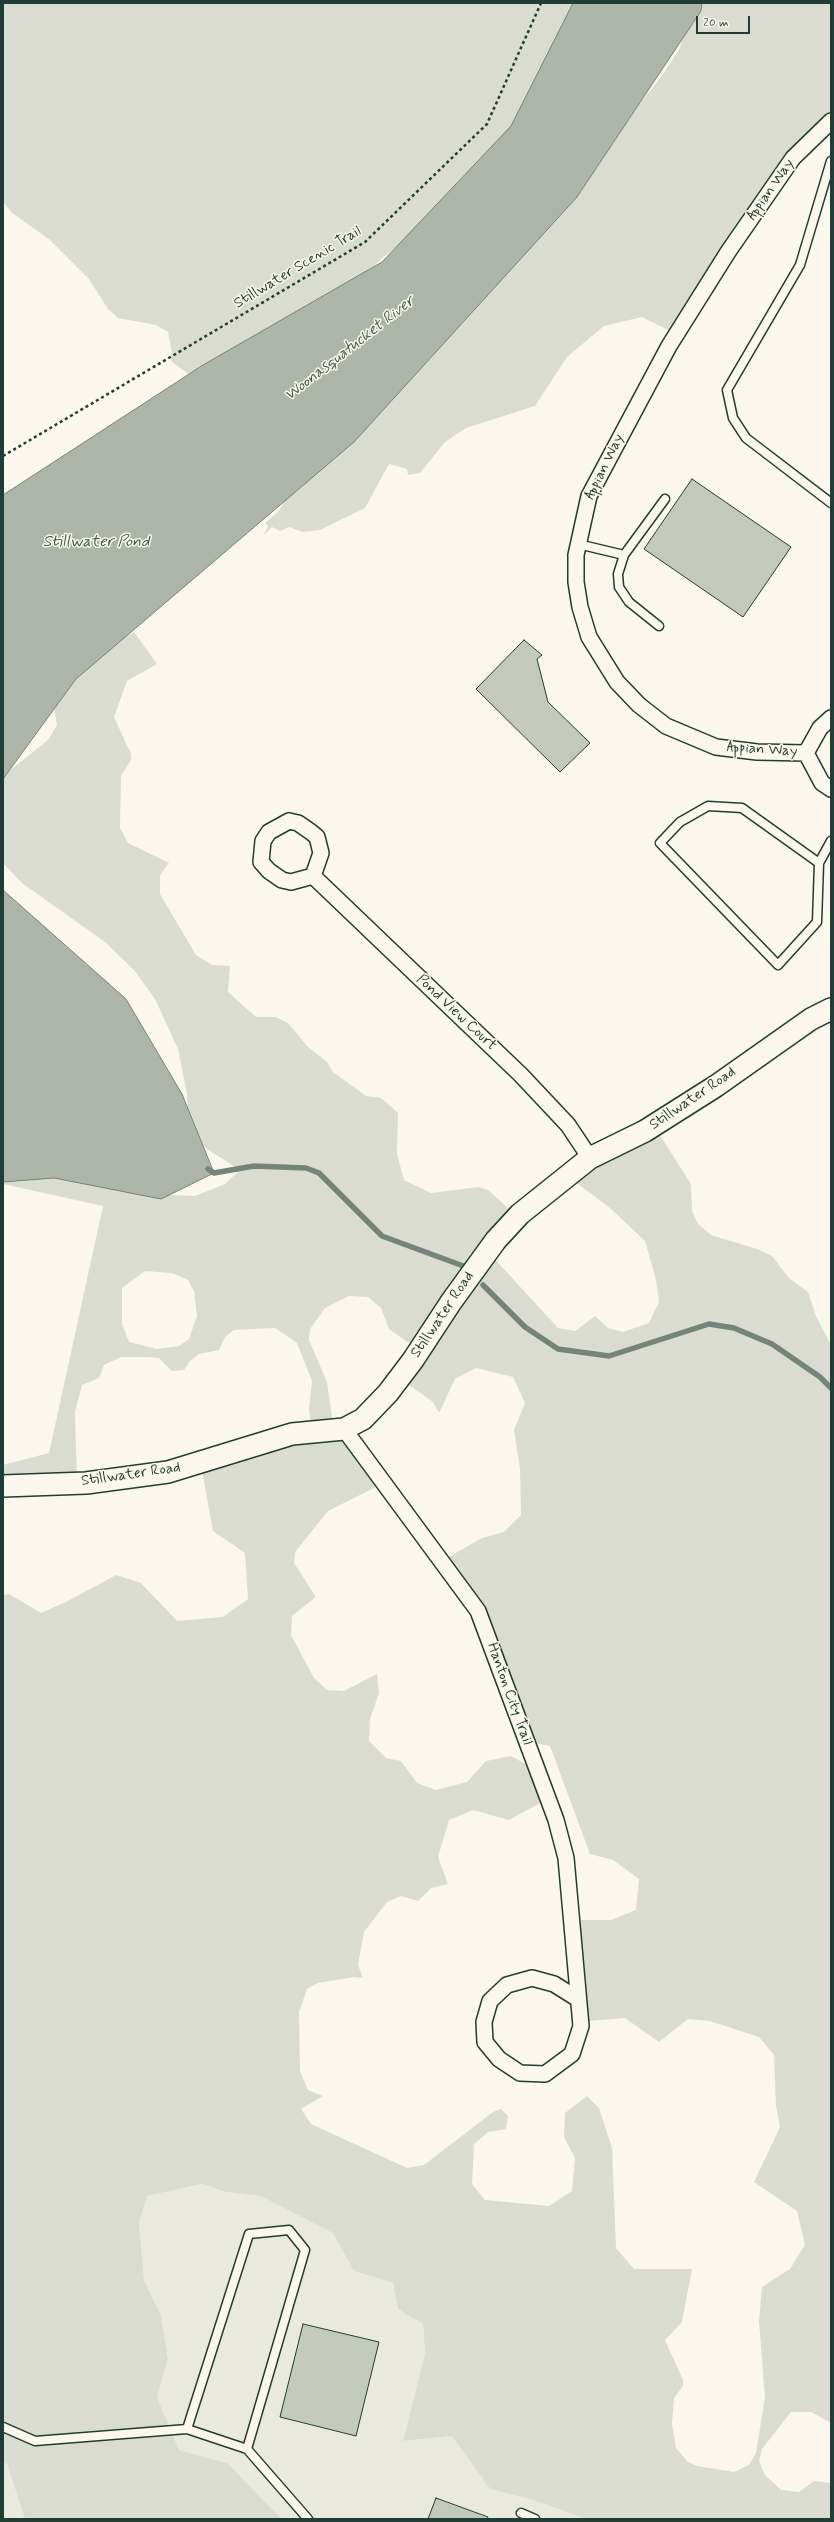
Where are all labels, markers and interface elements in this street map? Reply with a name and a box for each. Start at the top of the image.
scale bar [698,8,752,34]
text: 20 m [703,15,729,31]
street label: Appian Way [743,156,799,224]
street label: Stillwater Scenic Trail [231,223,365,313]
water label: Woonasquatucket River [281,292,419,406]
street label: Appian Way [581,431,629,503]
water label: Stillwater Pond [43,533,149,553]
street label: Appian Way [726,739,798,761]
street label: Pond View Court [412,971,500,1055]
street label: Stillwater Road [646,1064,740,1134]
street label: Stillwater Road [408,1268,478,1362]
street label: Stillwater Road [80,1459,182,1491]
street label: Hanton City Trail [482,1640,536,1748]

